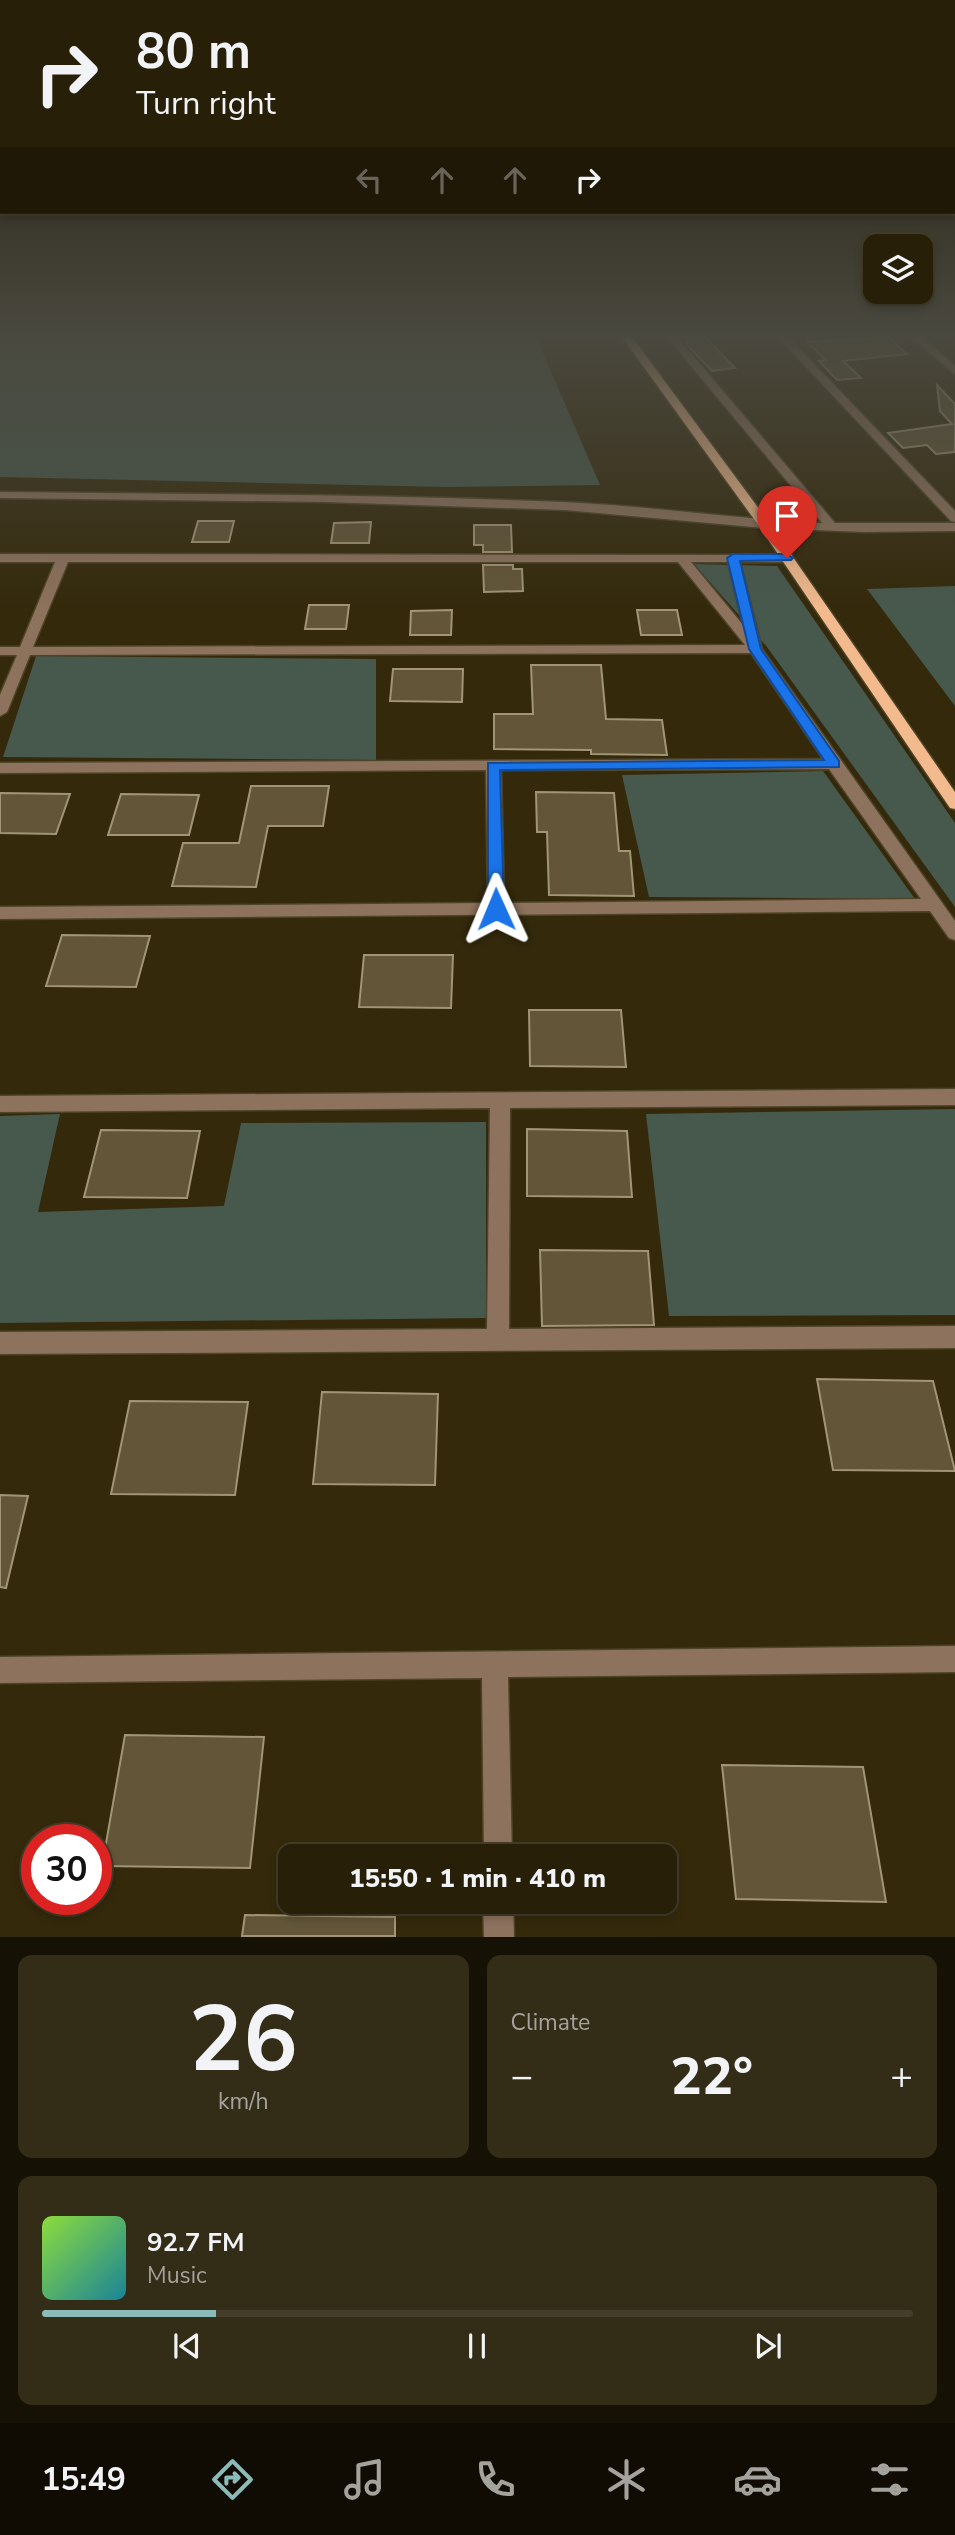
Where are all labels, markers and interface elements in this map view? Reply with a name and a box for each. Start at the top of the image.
text: 80 m [136,18,251,85]
icon: right [21,28,112,119]
text: Turn right [136,82,276,125]
icon: left [350,161,388,199]
icon: ahead [423,161,461,199]
icon: ahead [496,161,534,199]
icon: right [569,161,607,199]
map controls [863,234,933,304]
button: layers [863,234,933,304]
pin [757,486,817,558]
icon: arrive [768,497,806,535]
position arrow [459,872,533,946]
speed limit sign: 30 [21,1824,112,1915]
text: 15:50 · 1 min · 410 m [349,1861,606,1896]
text: 26 [189,1978,298,2102]
text: Climate [511,2007,590,2038]
text: 22° [671,2041,753,2112]
text: − [511,2051,533,2102]
text: + [890,2051,913,2102]
text: km/h [218,2086,269,2117]
text: 92.7 FM [147,2225,244,2260]
text: Music [147,2260,207,2291]
icon: previous [168,2327,206,2365]
icon: pause [458,2327,496,2365]
icon: next [749,2327,787,2365]
icon: directions [208,2455,257,2504]
icon: music [340,2455,389,2504]
icon: phone [471,2455,520,2504]
icon: climate [602,2455,651,2504]
icon: car [733,2455,782,2504]
icon: filters [865,2455,914,2504]
text: 15:49 [41,2458,126,2501]

